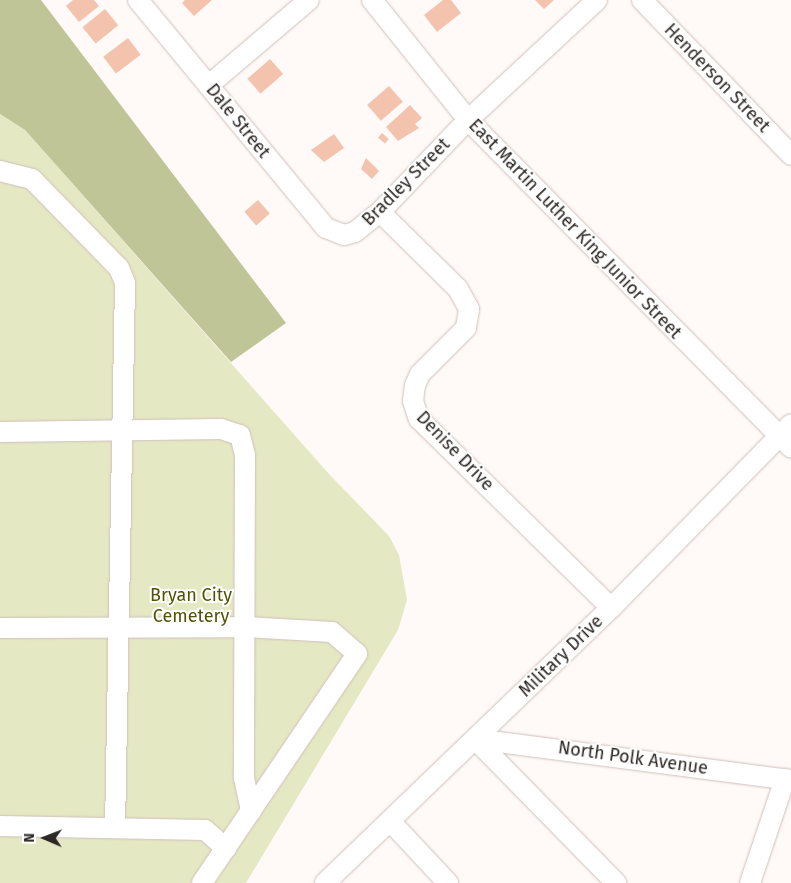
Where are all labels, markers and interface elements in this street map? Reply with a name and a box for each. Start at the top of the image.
street label: Henderson Street [660,19,774,137]
street label: Dale Street [201,79,275,163]
street label: East Martin Luther King Junior Street [464,115,686,343]
street label: Bradley Street [358,134,454,230]
street label: Denise Drive [412,407,498,495]
park label: Bryan City Cemetery [150,585,232,628]
street label: Military Drive [515,611,607,701]
street label: North Polk Avenue [557,737,709,779]
north arrow [20,813,70,863]
text: N [21,833,38,843]

